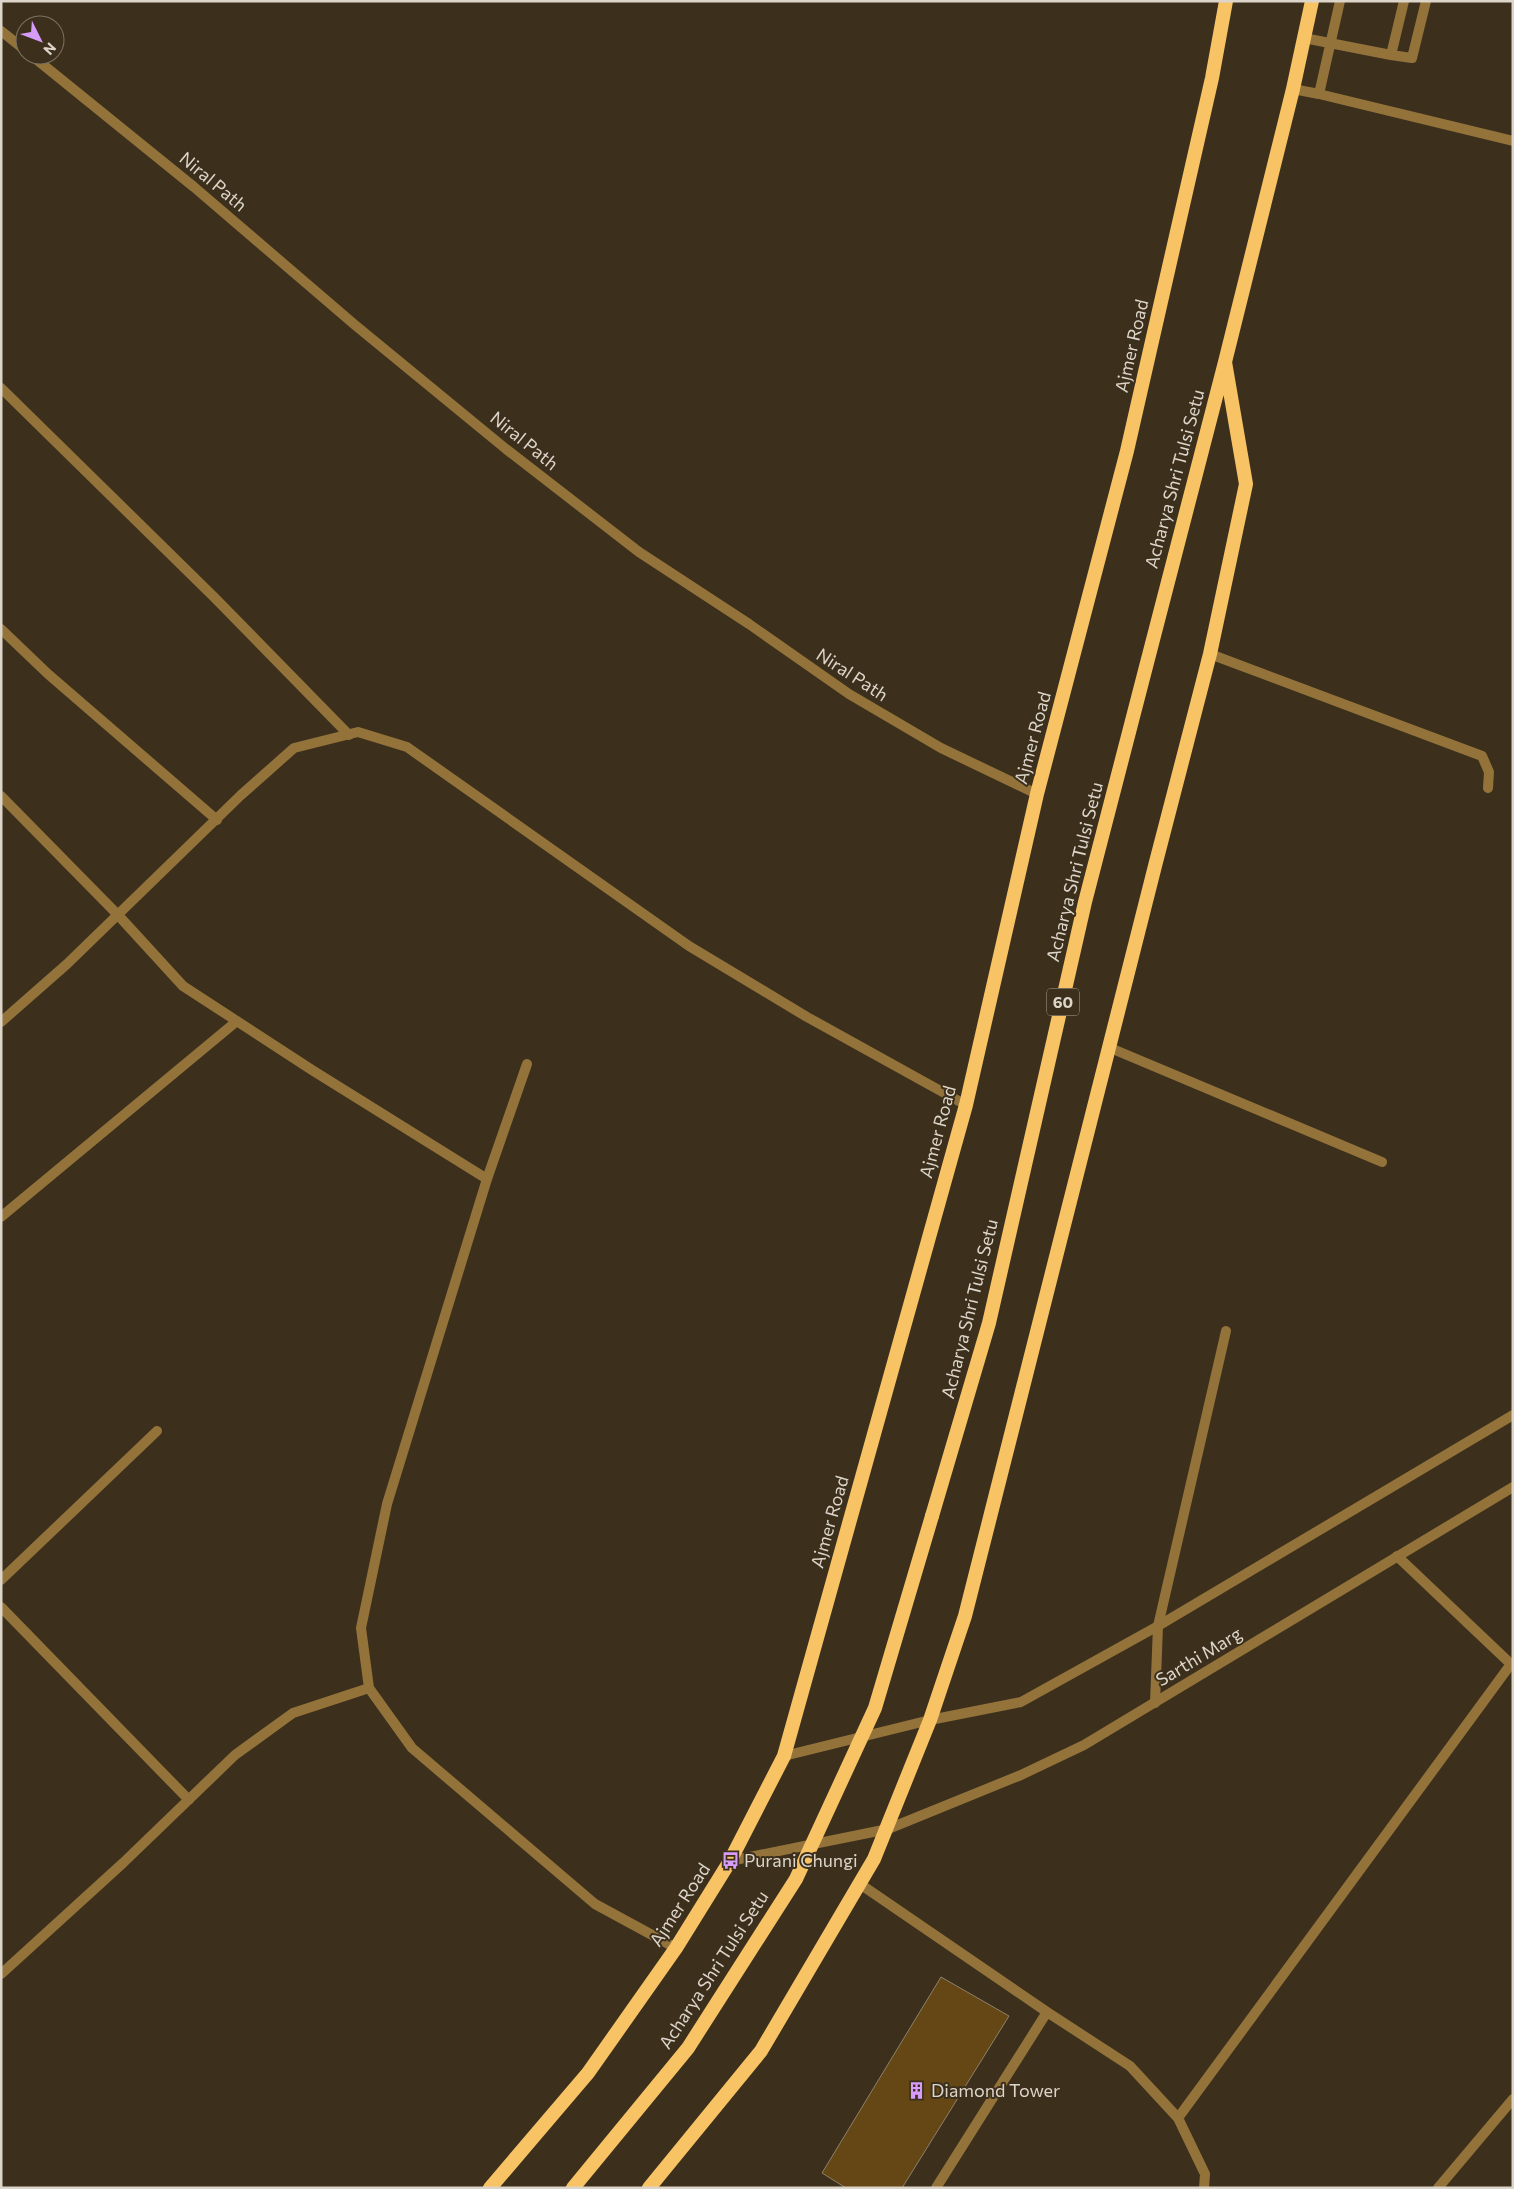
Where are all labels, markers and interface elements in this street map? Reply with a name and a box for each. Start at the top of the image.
north arrow [15,15,65,65]
text: N [40,39,60,59]
street label: Niral Path [176,147,252,216]
street label: Ajmer Road [1110,297,1152,394]
street label: Acharya Shri Tulsi Setu [1140,387,1209,571]
street label: Niral Path [486,406,563,474]
street label: Niral Path [813,643,893,705]
street label: Ajmer Road [1009,689,1055,786]
street label: Acharya Shri Tulsi Setu [1041,780,1107,964]
road number: 60 [1047,989,1079,1016]
street label: Ajmer Road [914,1083,960,1180]
street label: Acharya Shri Tulsi Setu [936,1217,1002,1401]
street label: Ajmer Road [805,1473,853,1570]
street label: Sarthi Marg [1152,1622,1246,1690]
place label: Purani Chungi [744,1849,858,1871]
bus stop icon: Purani Chungi [720,1851,740,1871]
street label: Ajmer Road [644,1859,714,1950]
street label: Acharya Shri Tulsi Setu [654,1886,773,2053]
place label: Diamond Tower [931,2079,1060,2101]
building icon: Diamond Tower [907,2081,927,2101]

